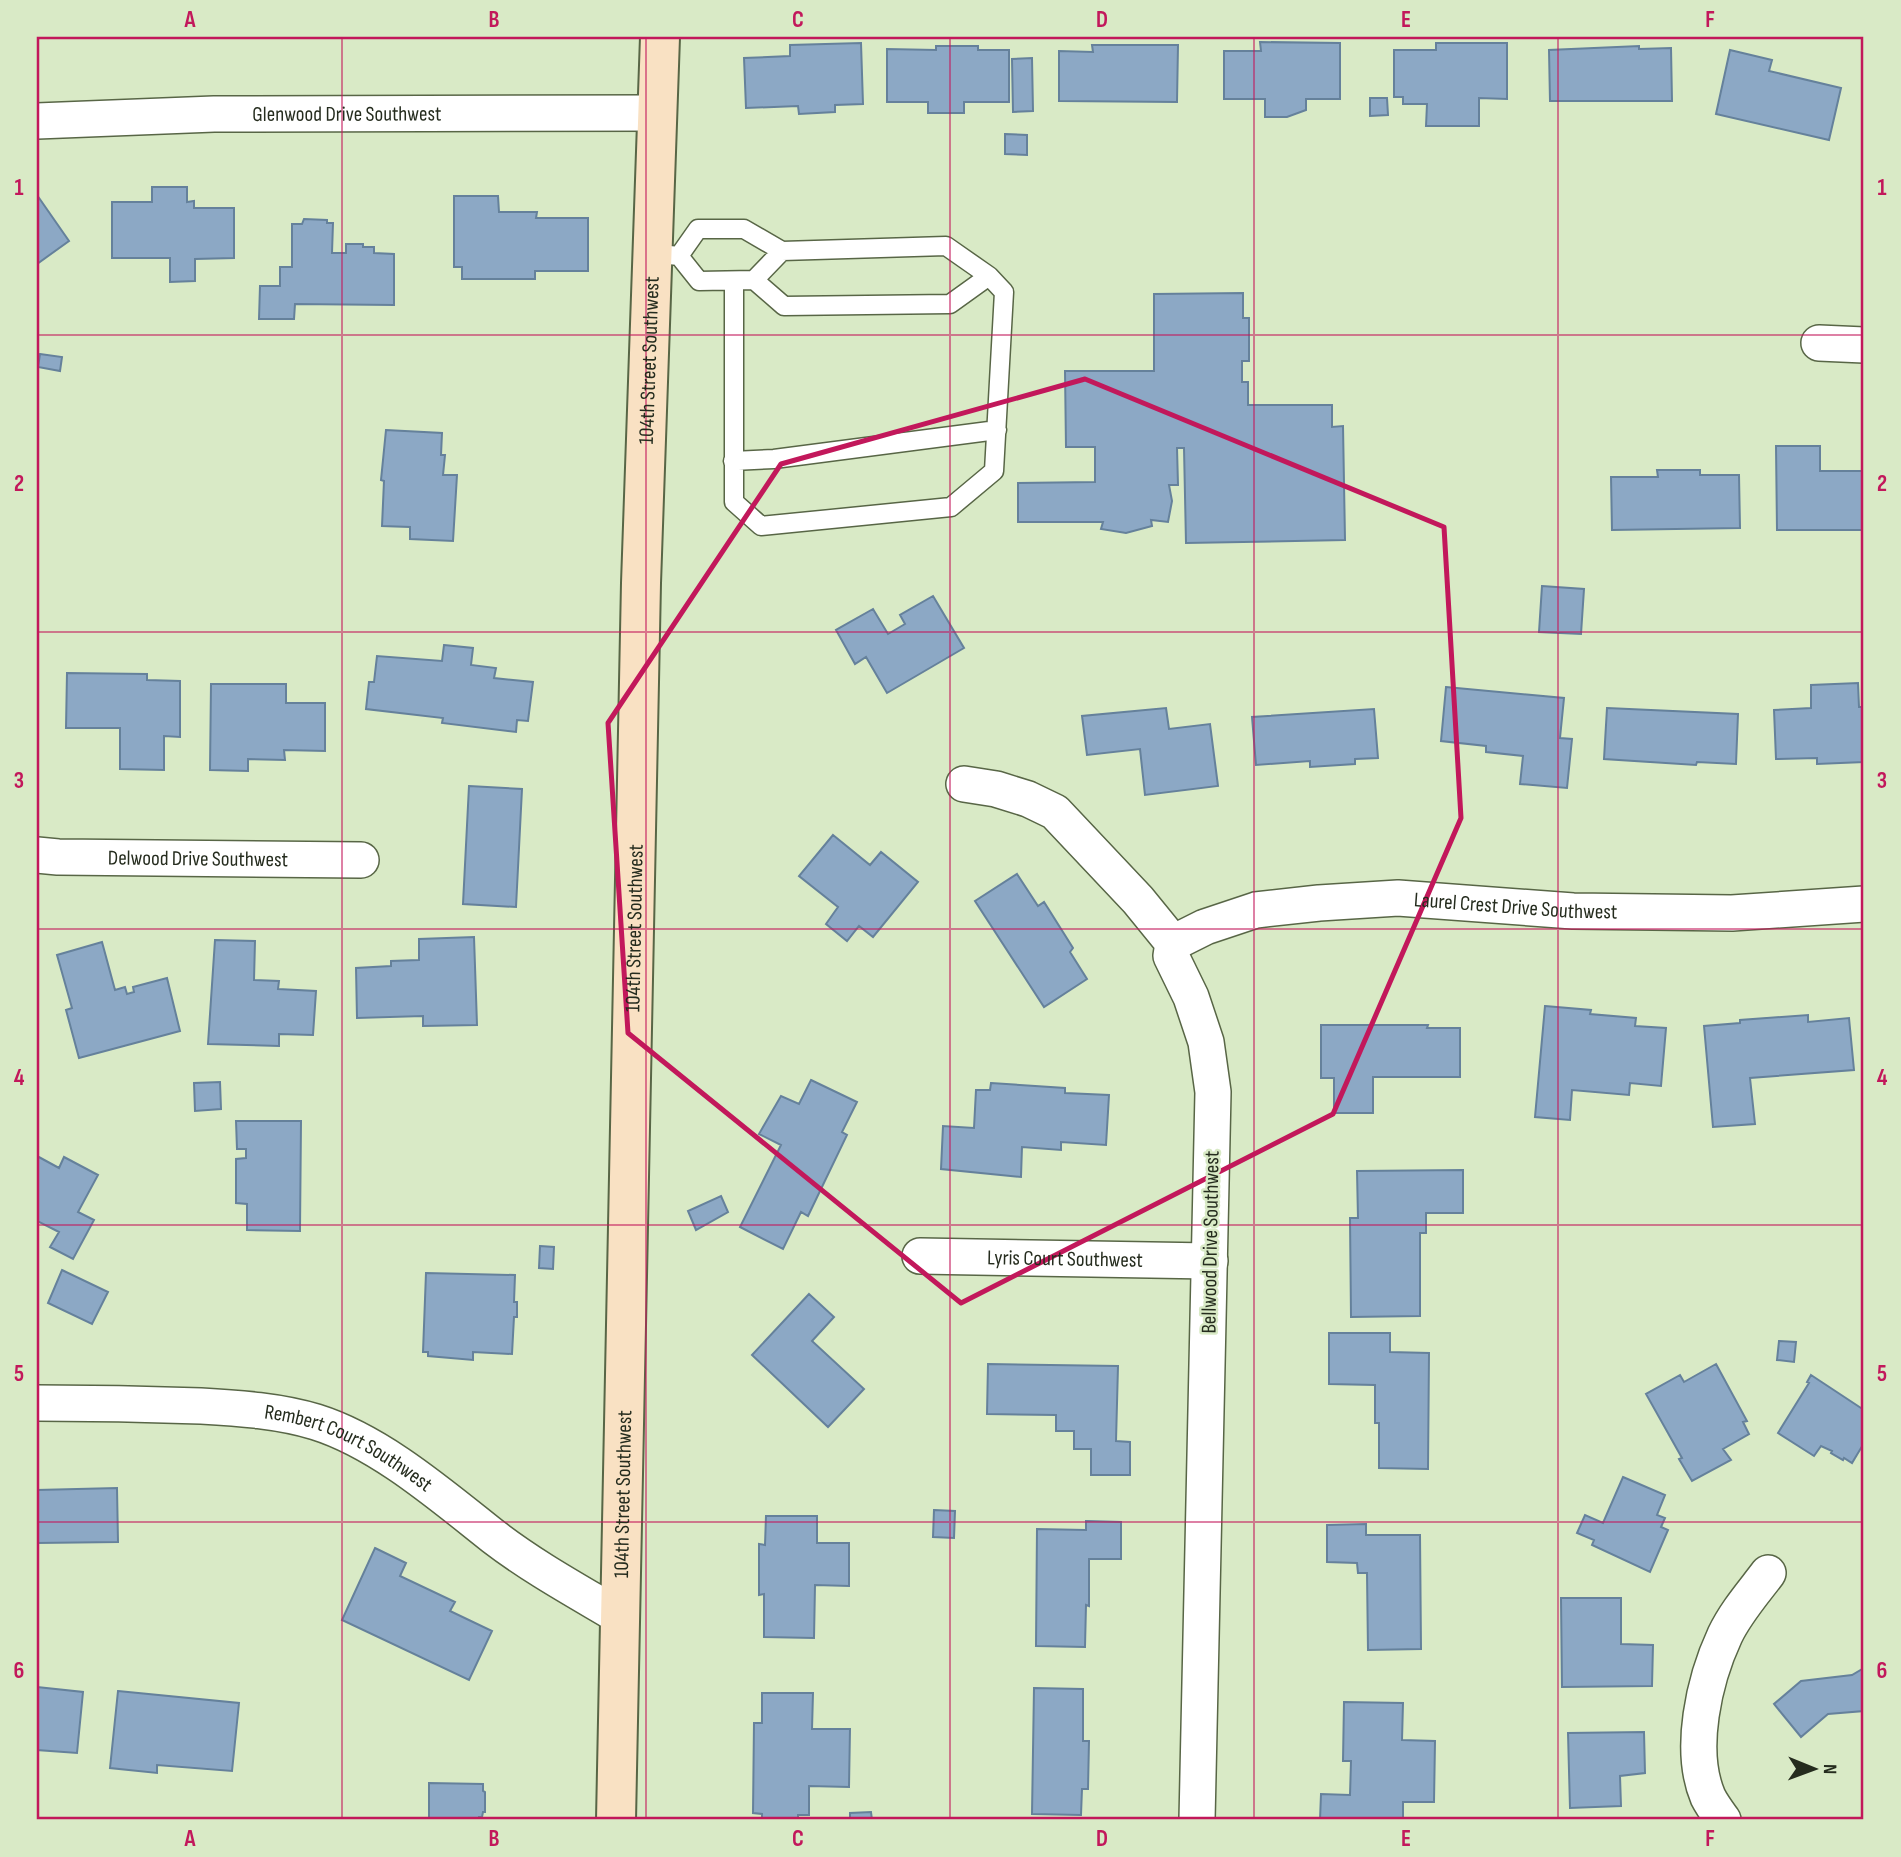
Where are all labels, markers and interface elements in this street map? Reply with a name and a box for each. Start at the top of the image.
text: A [184,6,197,34]
text: B [489,6,500,34]
text: C [792,6,804,34]
text: D [1096,6,1108,34]
text: E [1401,6,1411,34]
text: F [1705,6,1715,34]
street label: Glenwood Drive Southwest [252,101,441,127]
text: 1 [14,174,24,202]
text: 1 [1877,174,1887,202]
street label: 104th Street Southwest [634,276,665,445]
text: 2 [14,470,24,498]
text: 2 [1877,470,1887,498]
text: 3 [14,767,24,795]
text: 3 [1877,767,1887,795]
street label: 104th Street Southwest [620,844,649,1012]
street label: Delwood Drive Southwest [108,845,288,872]
street label: Laurel Crest Drive Southwest [1413,887,1617,925]
text: 4 [14,1064,25,1092]
text: 4 [1877,1064,1888,1092]
street label: Bellwood Drive Southwest [1196,1150,1225,1334]
street label: Lyris Court Southwest [987,1245,1143,1273]
text: 5 [14,1360,24,1388]
text: 5 [1877,1360,1887,1388]
street label: Rembert Court Southwest [263,1399,437,1497]
street label: 104th Street Southwest [609,1410,637,1578]
text: 6 [14,1657,24,1685]
text: 6 [1877,1657,1887,1685]
north arrow [1778,1734,1848,1804]
text: N [1818,1764,1841,1775]
text: A [184,1825,197,1853]
text: B [489,1825,500,1853]
text: C [792,1825,804,1853]
text: D [1096,1825,1108,1853]
text: E [1401,1825,1411,1853]
text: F [1705,1825,1715,1853]

